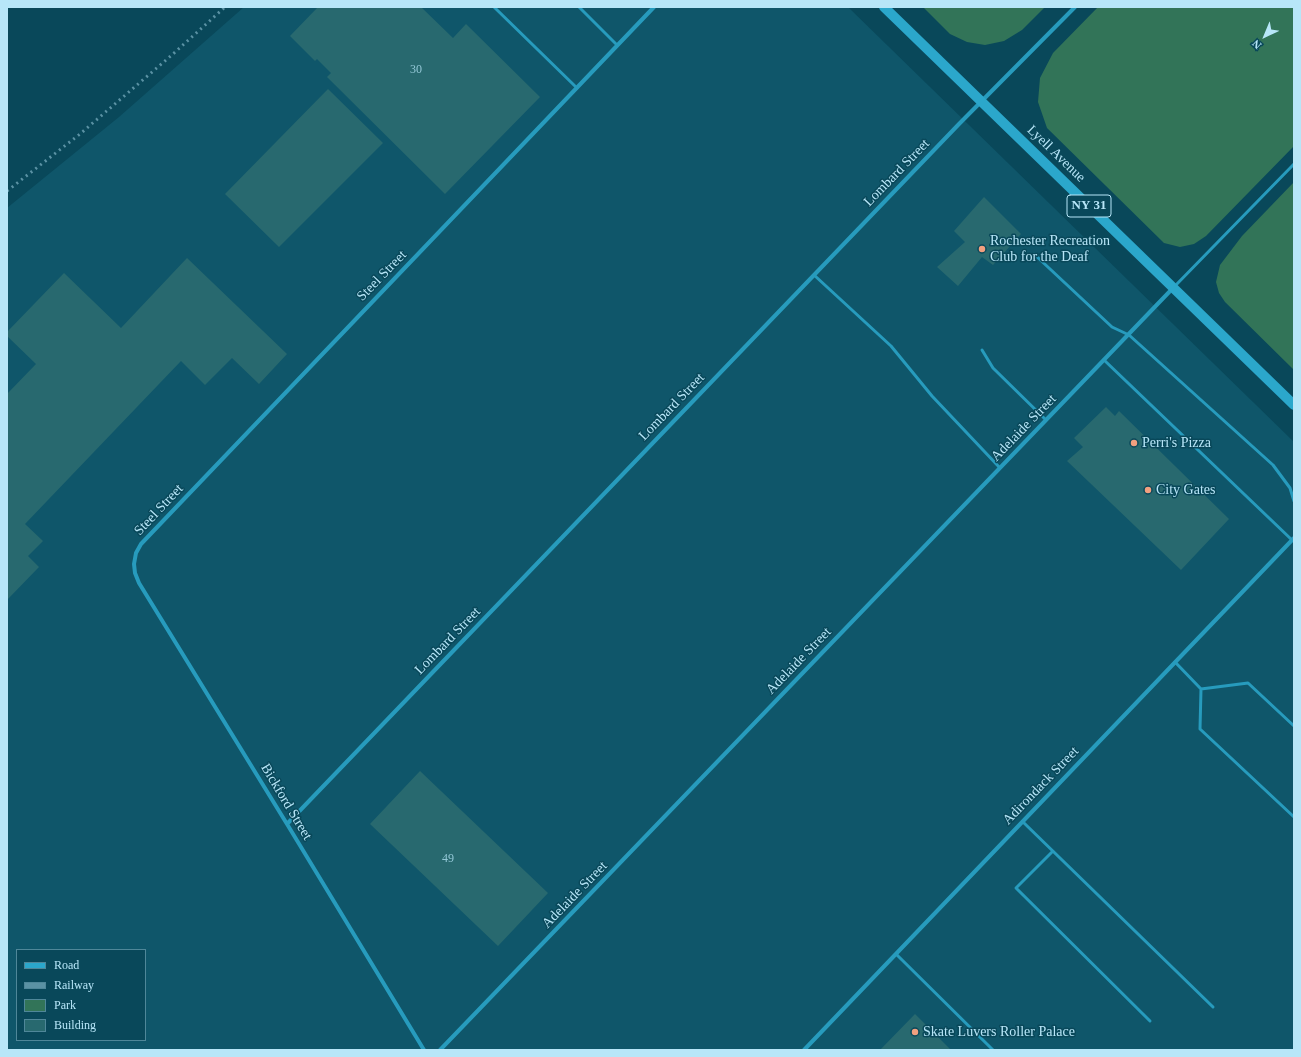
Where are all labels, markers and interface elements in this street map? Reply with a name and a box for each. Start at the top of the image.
north arrow [1245,16,1285,56]
text: N [1250,38,1264,52]
house number: 30 [410,63,422,77]
street label: Lyell Avenue [1023,122,1089,186]
street label: Lombard Street [861,136,933,210]
road number: NY 31 [1067,195,1111,217]
place label: Rochester Recreation Club for the Deaf [990,233,1110,266]
marker: Rochester Recreation Club for the Deaf [977,244,987,254]
street label: Steel Street [354,247,410,305]
street label: Lombard Street [636,370,708,444]
street label: Adelaide Street [988,391,1060,465]
place label: Perri's Pizza [1142,435,1211,451]
marker: Perri's Pizza [1129,438,1139,448]
street label: Steel Street [131,481,187,539]
place label: City Gates [1156,482,1215,498]
marker: City Gates [1143,485,1153,495]
street label: Lombard Street [412,604,484,678]
street label: Adelaide Street [763,624,835,698]
street label: Adirondack Street [999,743,1083,829]
street label: Bickford Street [257,761,315,843]
house number: 49 [442,852,454,866]
street label: Adelaide Street [539,858,611,932]
legend [16,949,146,1041]
text: Road [54,958,79,972]
text: Railway [54,978,94,992]
text: Park [54,998,76,1012]
text: Building [54,1018,96,1032]
place label: Skate Luvers Roller Palace [923,1024,1075,1040]
marker: Skate Luvers Roller Palace [910,1027,920,1037]

